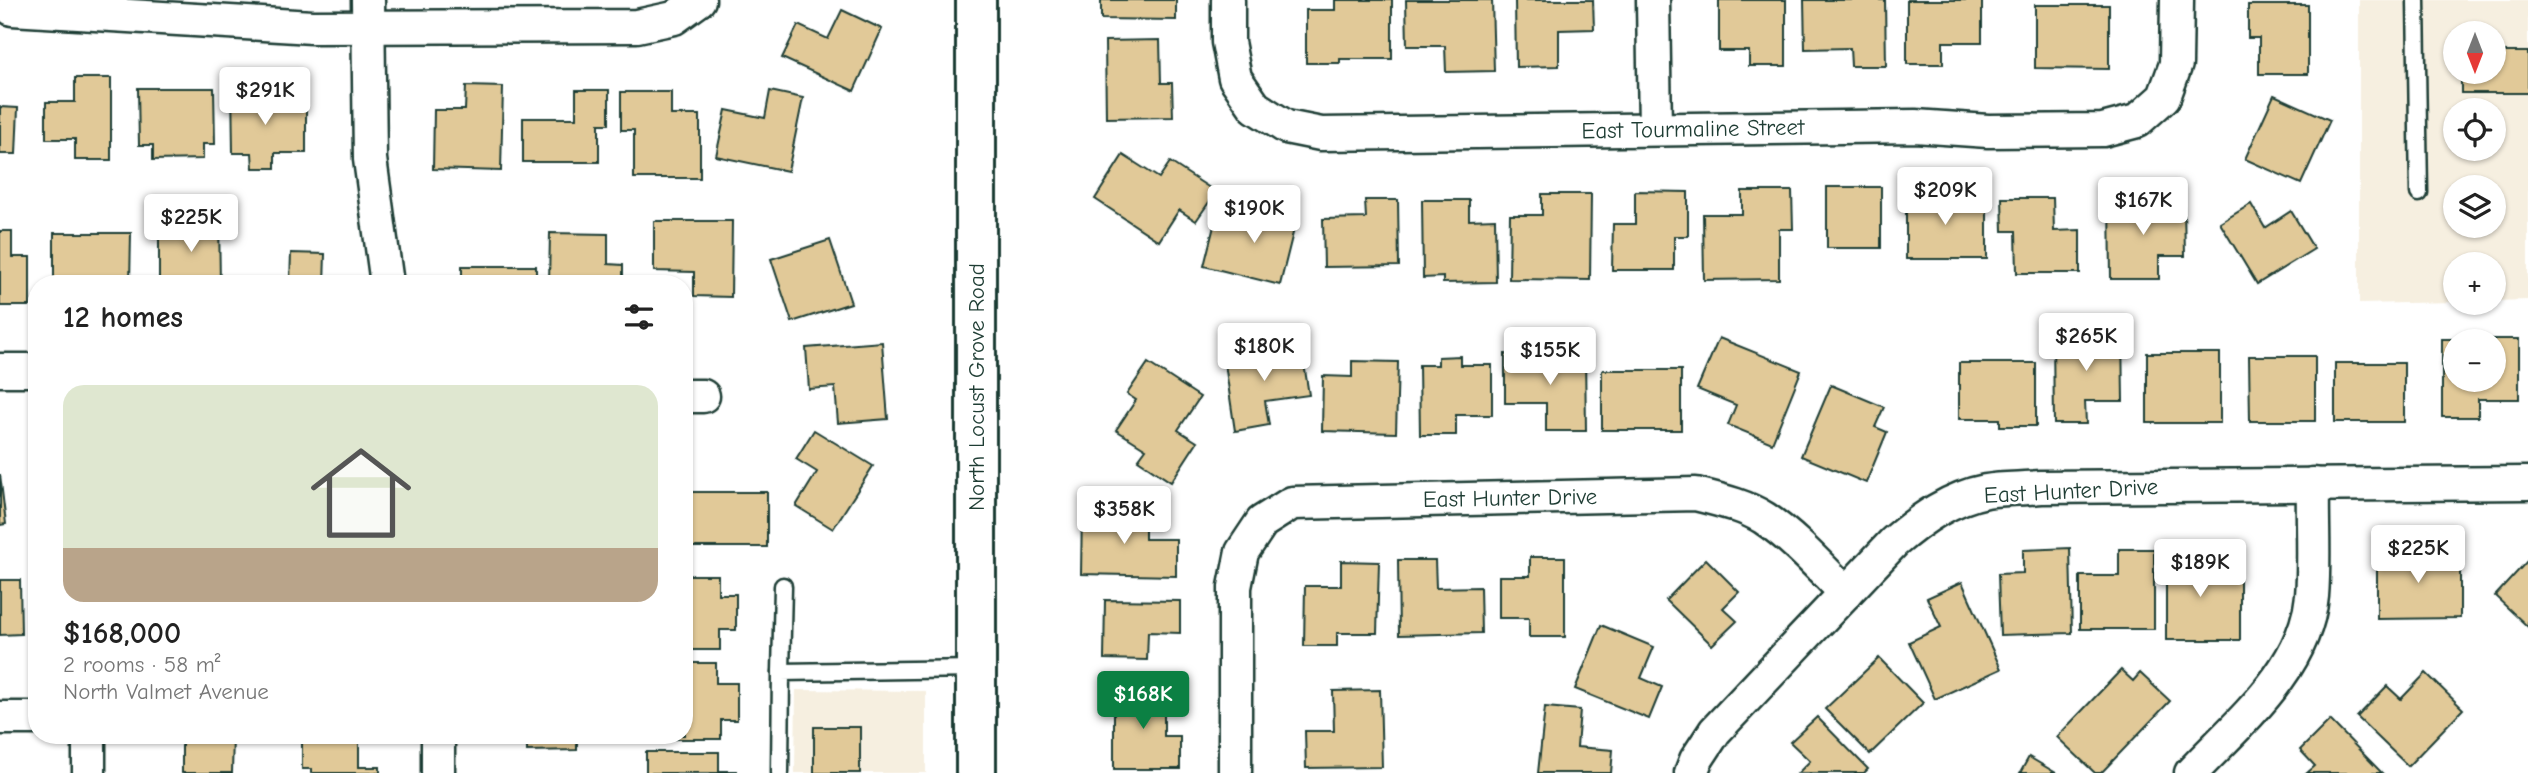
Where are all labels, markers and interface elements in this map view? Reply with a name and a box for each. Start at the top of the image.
north arrow [2443,21,2506,84]
map controls [2443,21,2506,392]
pin: $291K [216,68,314,127]
text: $291K [235,76,295,103]
button: locate [2443,98,2506,161]
street label: East Tourmaline Street [1581,114,1806,144]
pin: $209K [1896,168,1994,227]
button: layers [2443,175,2506,238]
text: $209K [1913,176,1977,203]
pin: $167K [2094,177,2192,237]
pin: $190K [1205,186,1303,245]
text: $167K [2114,186,2172,213]
pin: $225K [142,194,240,254]
text: $190K [1223,194,1285,221]
text: $225K [160,203,222,230]
button: + [2443,252,2506,315]
street label: North Locust Grove Road [963,263,990,511]
icon: filters [620,298,658,336]
text: 12 homes [63,300,183,335]
pin: $265K [2037,314,2135,373]
text: $265K [2055,322,2117,349]
pin: $180K [1215,324,1313,383]
pin: $155K [1501,328,1599,387]
button: − [2443,329,2506,392]
text: $180K [1234,332,1294,359]
text: $155K [1520,336,1580,363]
icon: home [298,430,424,556]
street label: East Hunter Drive [1983,473,2159,509]
street label: East Hunter Drive [1423,483,1597,513]
pin: $358K [1075,486,1173,546]
text: $358K [1093,495,1155,522]
pin: $225K [2369,526,2467,585]
text: $225K [2387,534,2449,561]
pin: $189K [2151,540,2249,599]
text: $189K [2170,548,2230,575]
text: $168,000 [63,616,181,651]
text: 2 rooms · 58 m² [63,651,221,678]
pin: $168K [1094,672,1192,731]
text: North Valmet Avenue [63,678,269,705]
text: $168K [1113,680,1173,707]

